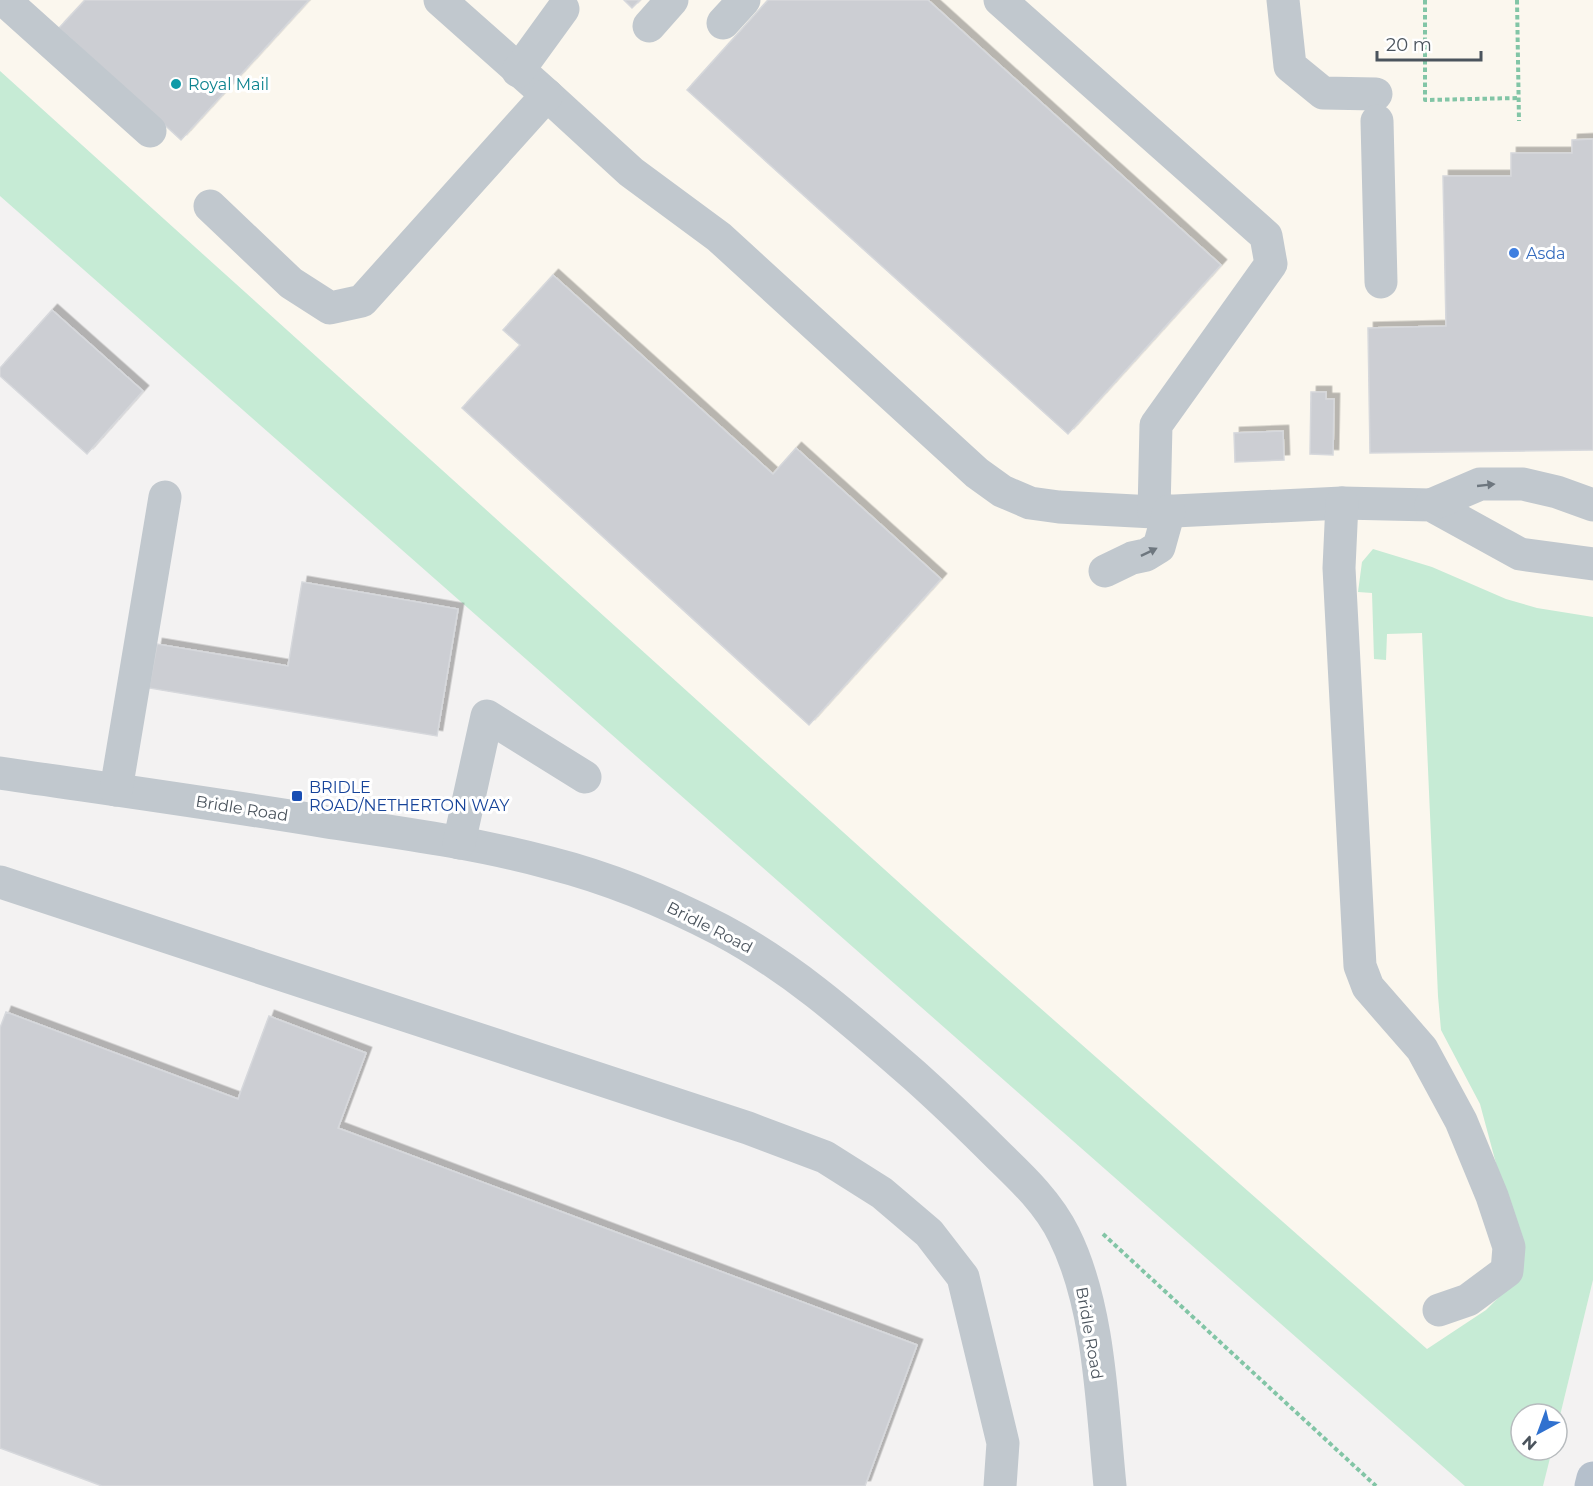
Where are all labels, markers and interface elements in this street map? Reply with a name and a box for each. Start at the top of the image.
scale bar [1377,24,1480,62]
text: 20 m [1386,34,1432,56]
place label: Royal Mail [188,75,269,94]
marker: Royal Mail [169,77,183,91]
place label: Asda [1526,244,1566,263]
marker: Asda [1507,246,1521,260]
one-way arrow [1476,480,1495,490]
one-way arrow [1140,547,1158,557]
place label: BRIDLE ROAD/NETHERTON WAY [309,778,510,815]
marker: BRIDLE ROAD/NETHERTON WAY [290,789,304,803]
street label: Bridle Road [194,792,290,825]
street label: Bridle Road [664,898,756,957]
street label: Bridle Road [1072,1285,1107,1381]
north arrow [1509,1402,1569,1462]
text: N [1518,1432,1541,1454]

